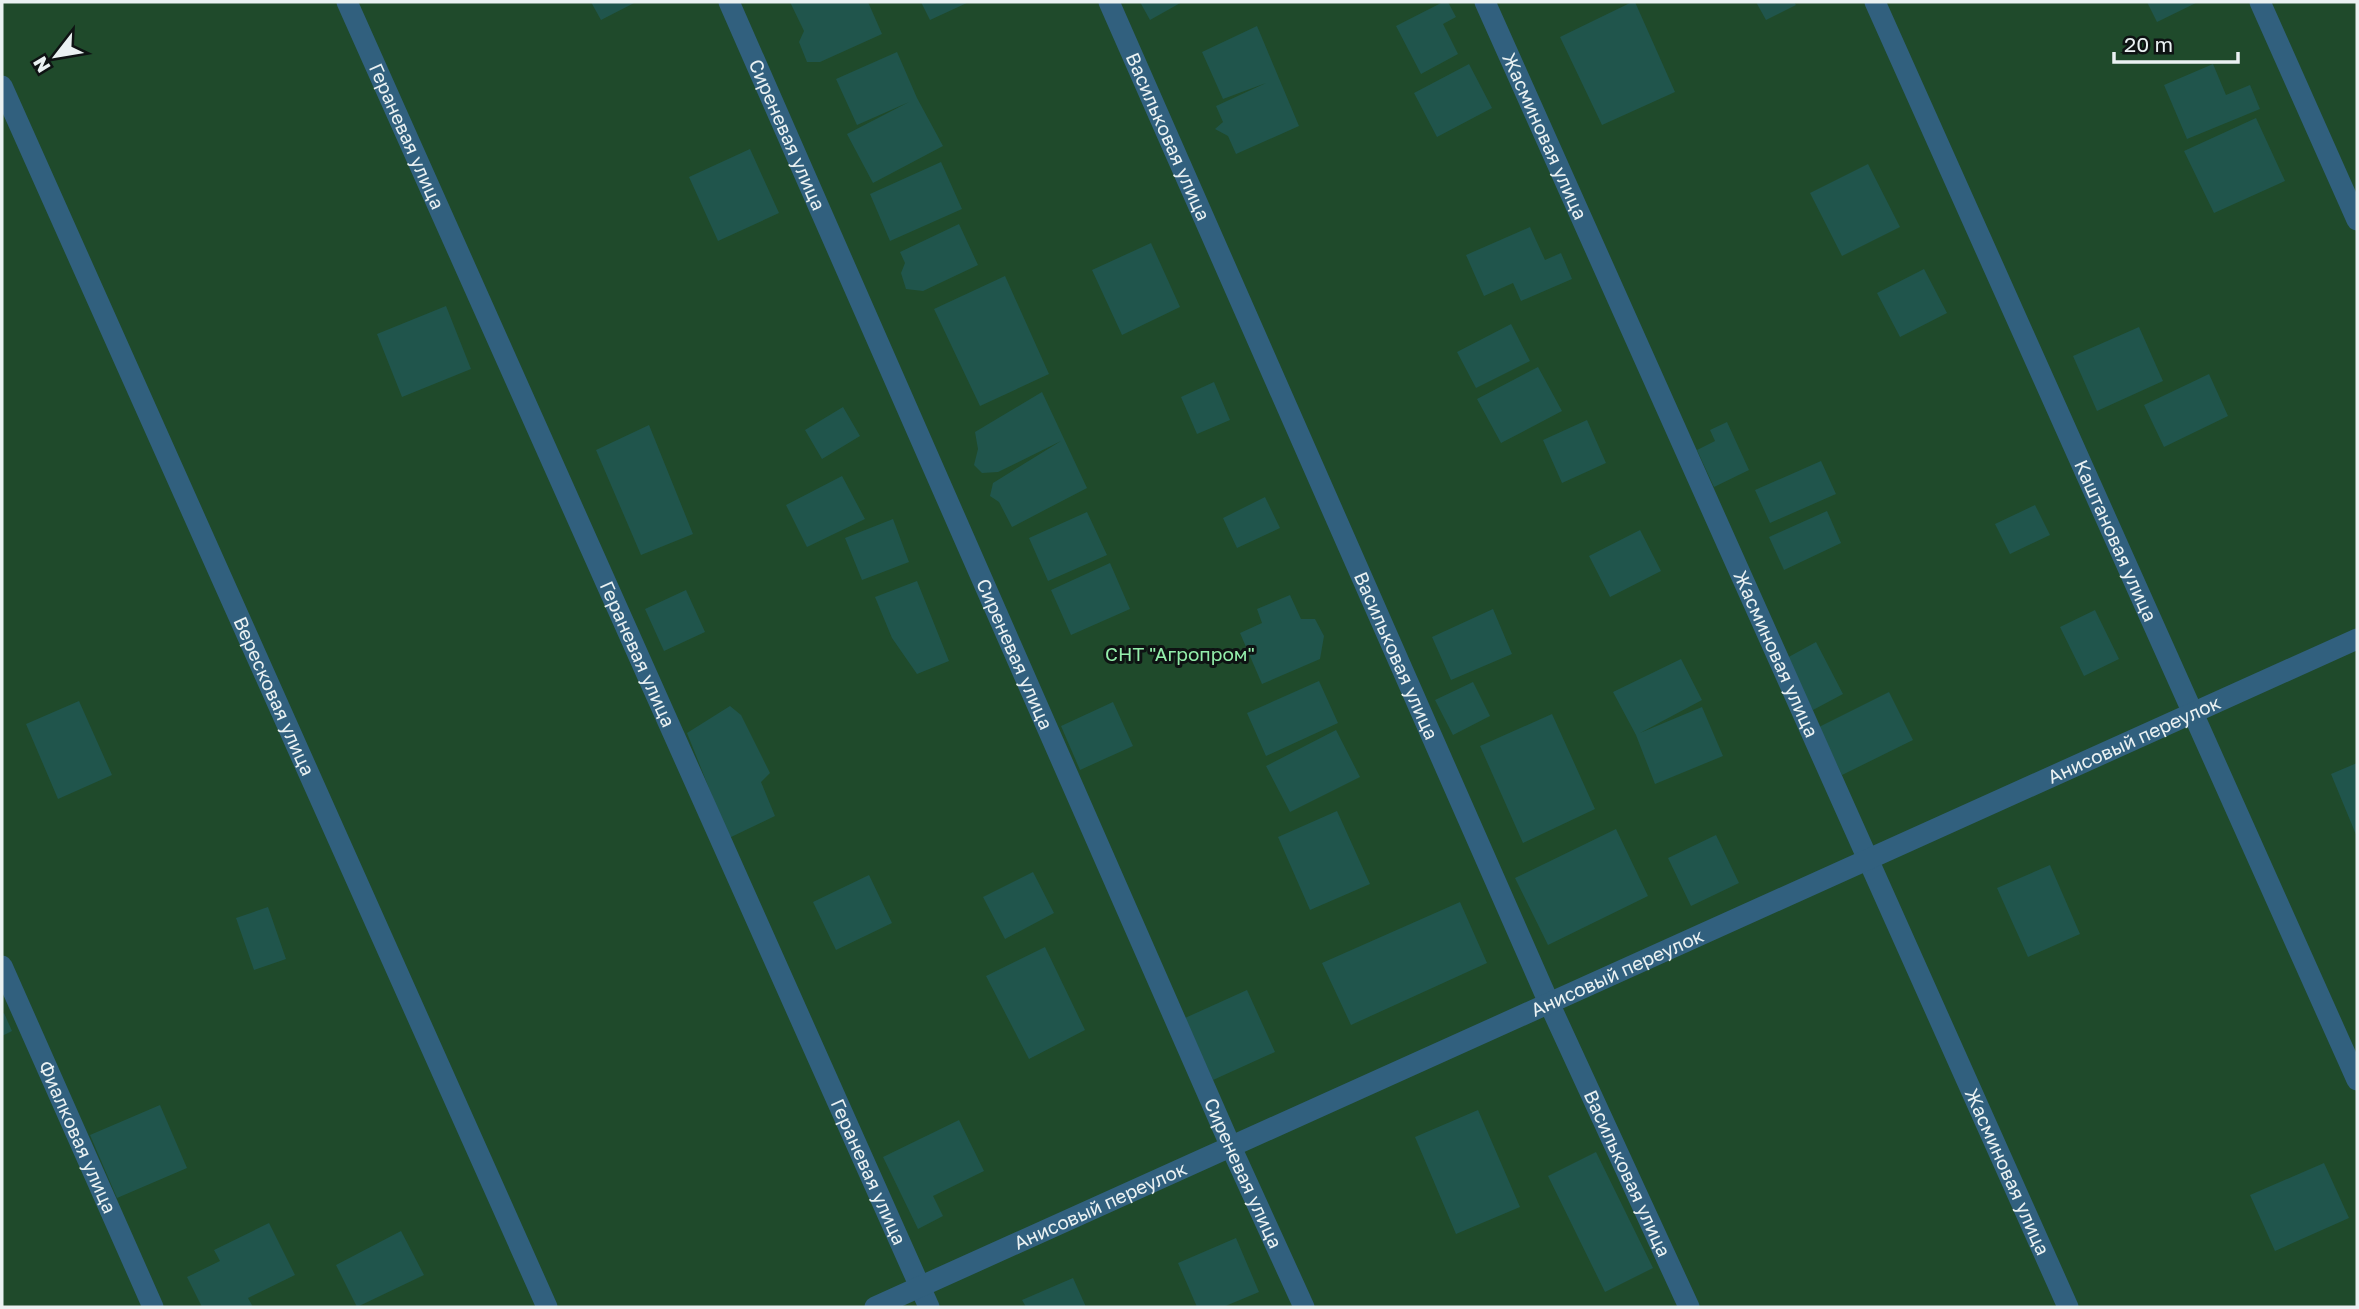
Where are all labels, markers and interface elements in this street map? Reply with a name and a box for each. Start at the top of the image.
north arrow [21,21,91,91]
scale bar [2114,21,2238,65]
text: 20 m [2124,31,2173,57]
street label: Васильковая улица [1122,49,1216,224]
street label: Жасминовая улица [1498,49,1593,223]
text: N [27,53,55,77]
street label: Сиреневая улица [744,55,831,214]
street label: Гераневая улица [365,59,450,213]
street label: Каштановая улица [2070,456,2162,625]
street label: Жасминовая улица [1729,567,1824,741]
street label: Васильковая улица [1350,568,1444,743]
street label: Сиреневая улица [972,575,1059,733]
street label: Гераневая улица [596,577,681,730]
street label: Вересковая улица [229,613,320,779]
park label: СНТ "Агропром" [1105,642,1255,665]
street label: Анисовый переулок [2044,690,2224,788]
street label: Анисовый переулок [1527,923,1707,1021]
street label: Фиалковая улица [34,1057,122,1217]
street label: Жасминовая улица [1961,1084,2055,1258]
street label: Васильковая улица [1580,1086,1676,1260]
street label: Сиреневая улица [1200,1094,1288,1252]
street label: Гераневая улица [827,1095,912,1248]
street label: Анисовый переулок [1010,1156,1190,1254]

